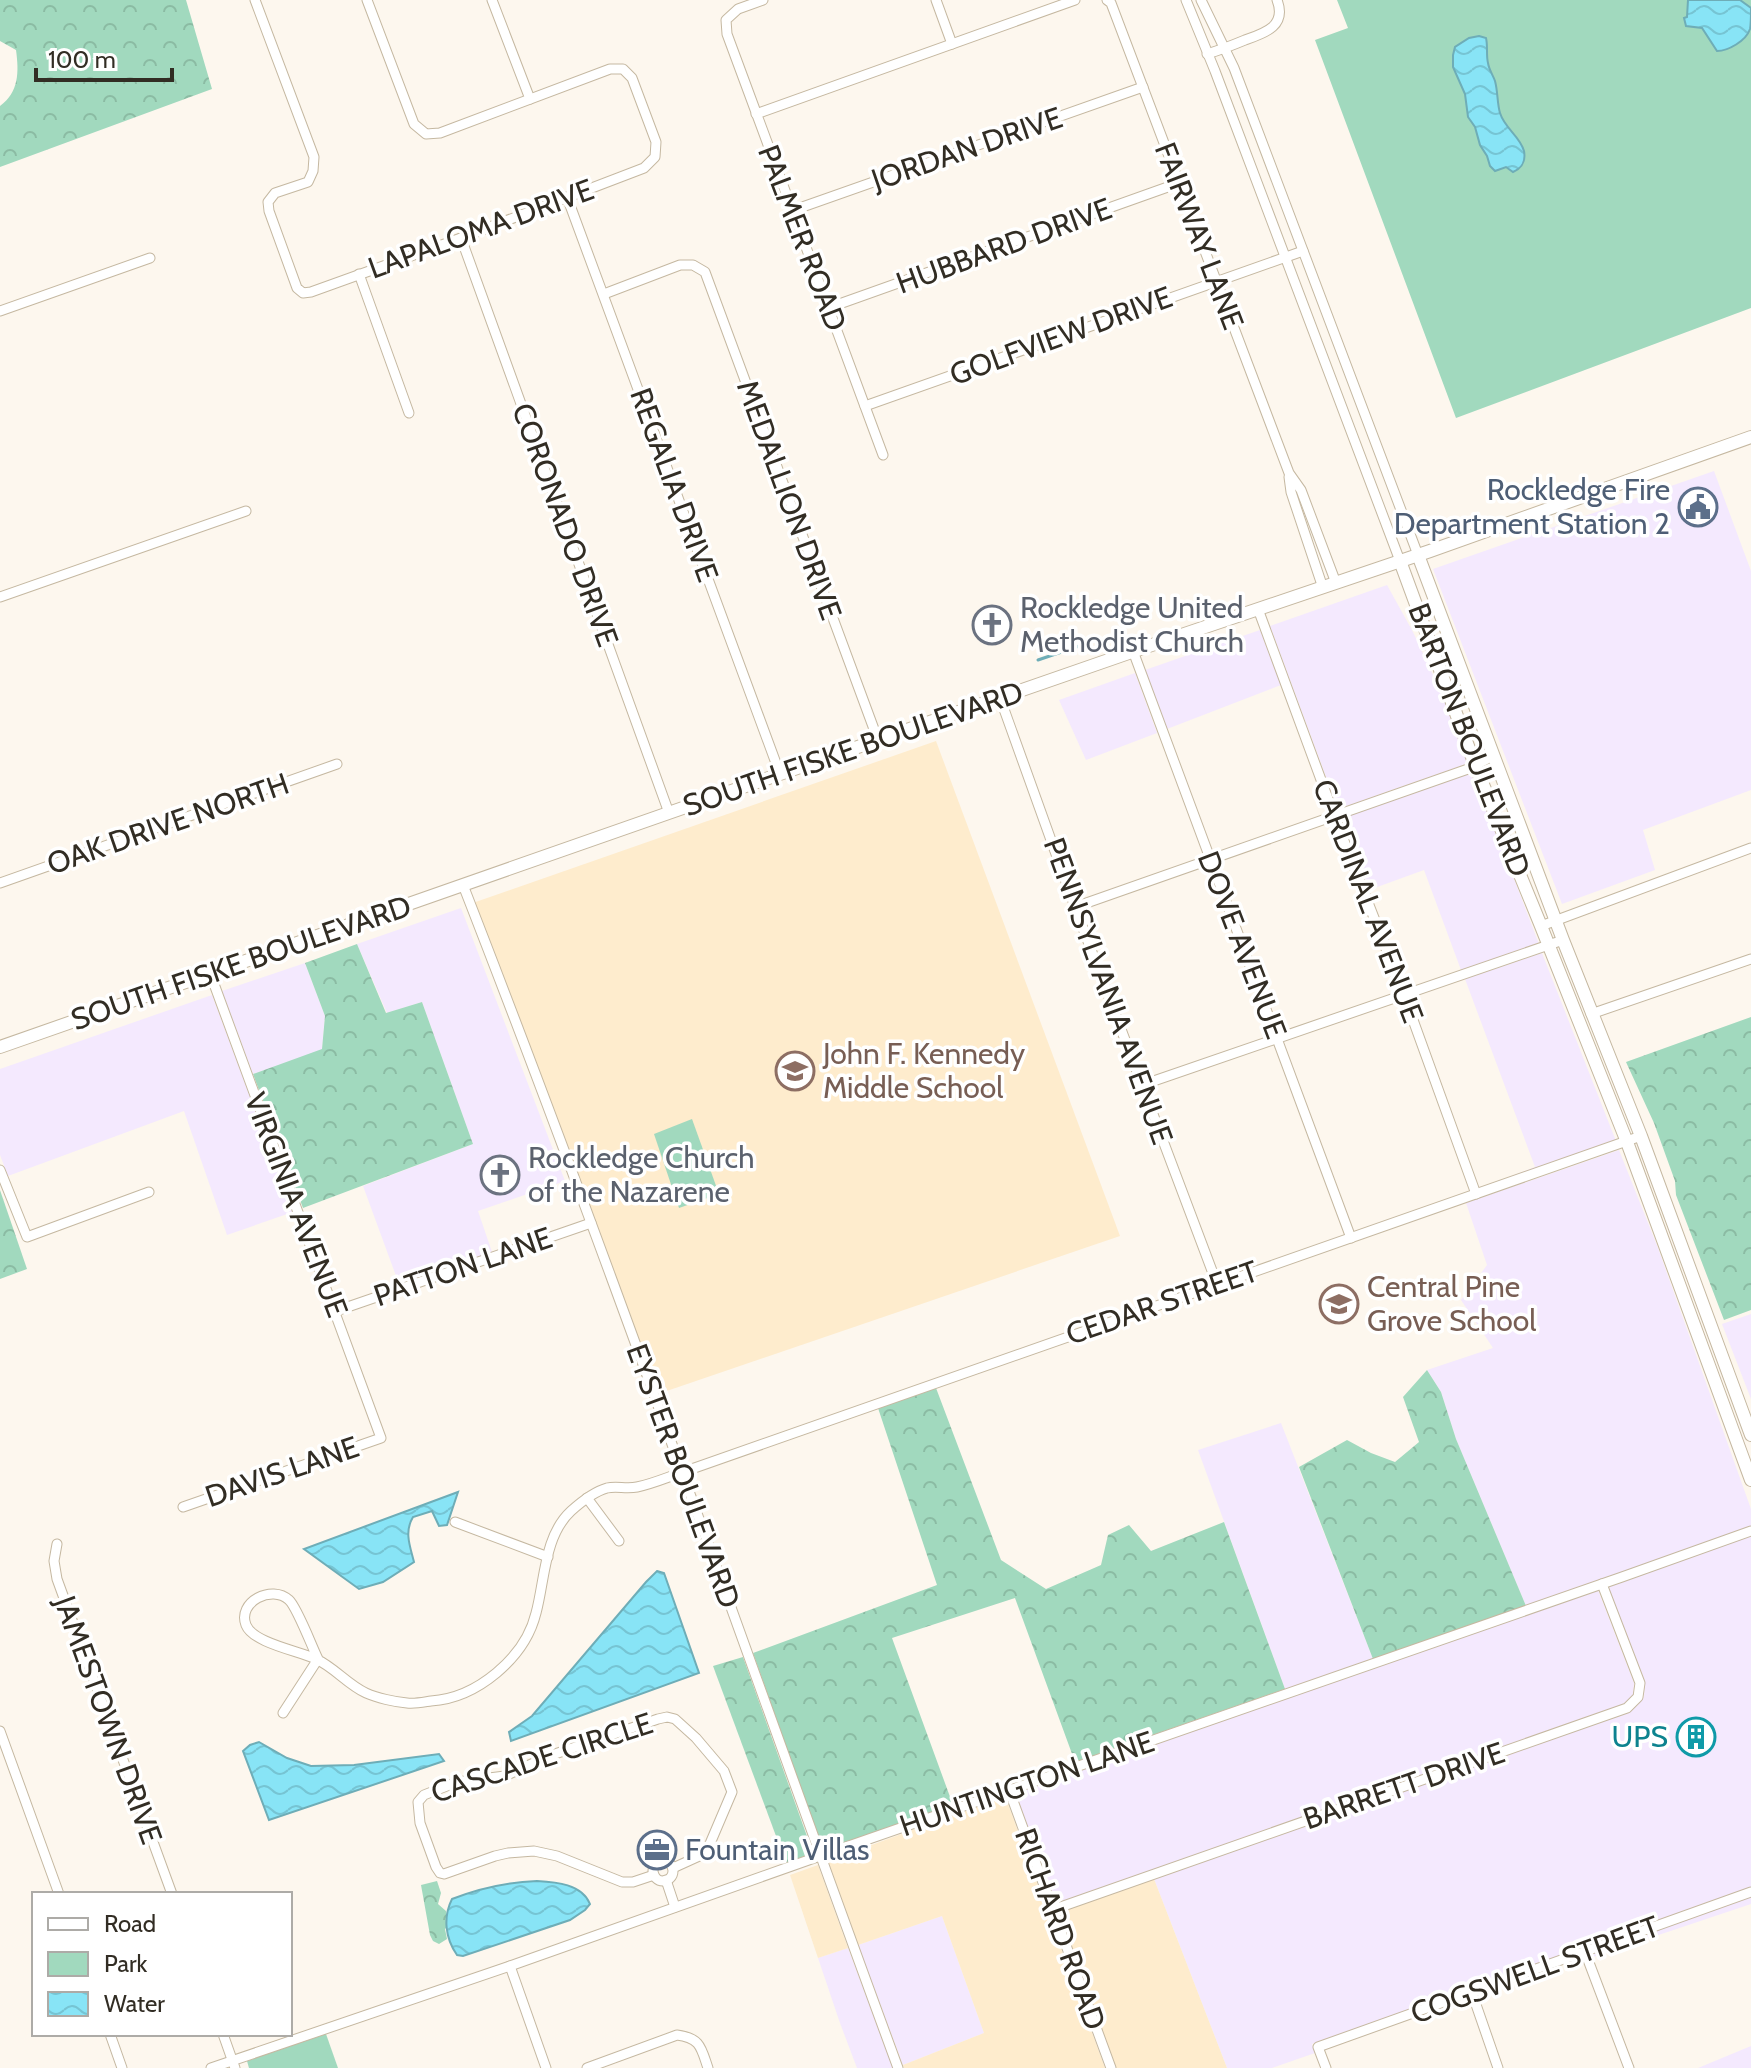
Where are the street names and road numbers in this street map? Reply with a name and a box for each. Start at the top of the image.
street label: JORDAN DRIVE [866,99,1067,199]
street label: FAIRWAY LANE [1147,137,1252,334]
street label: PALMER ROAD [750,140,855,336]
street label: LAPALOMA DRIVE [363,171,599,286]
street label: HUBBARD DRIVE [891,189,1116,302]
street label: GOLFVIEW DRIVE [944,278,1177,393]
street label: MEDALLION DRIVE [729,375,850,625]
street label: REGALIA DRIVE [622,383,727,587]
street label: CORONADO DRIVE [504,398,627,651]
street label: BARTON BOULEVARD [1400,598,1539,882]
street label: SOUTH FISKE BOULEVARD [678,673,1028,824]
street label: OAK DRIVE NORTH [42,765,294,882]
street label: CARDINAL AVENUE [1305,774,1432,1028]
street label: PENNSYLVANIA AVENUE [1036,833,1181,1149]
street label: DOVE AVENUE [1190,846,1295,1044]
street label: SOUTH FISKE BOULEVARD [66,887,416,1038]
street label: VIRGINIA AVENUE [237,1087,356,1322]
street label: PATTON LANE [369,1219,557,1314]
street label: CEDAR STREET [1061,1252,1263,1353]
street label: EYSTER BOULEVARD [619,1339,748,1613]
street label: DAVIS LANE [200,1428,363,1515]
street label: JAMESTOWN DRIVE [46,1590,171,1849]
street label: CASCADE CIRCLE [426,1704,657,1811]
street label: HUNTINGTON LANE [895,1723,1159,1844]
street label: BARRETT DRIVE [1298,1734,1509,1837]
street label: RICHARD ROAD [1007,1823,1114,2035]
street label: COGSWELL STREET [1406,1907,1664,2032]

